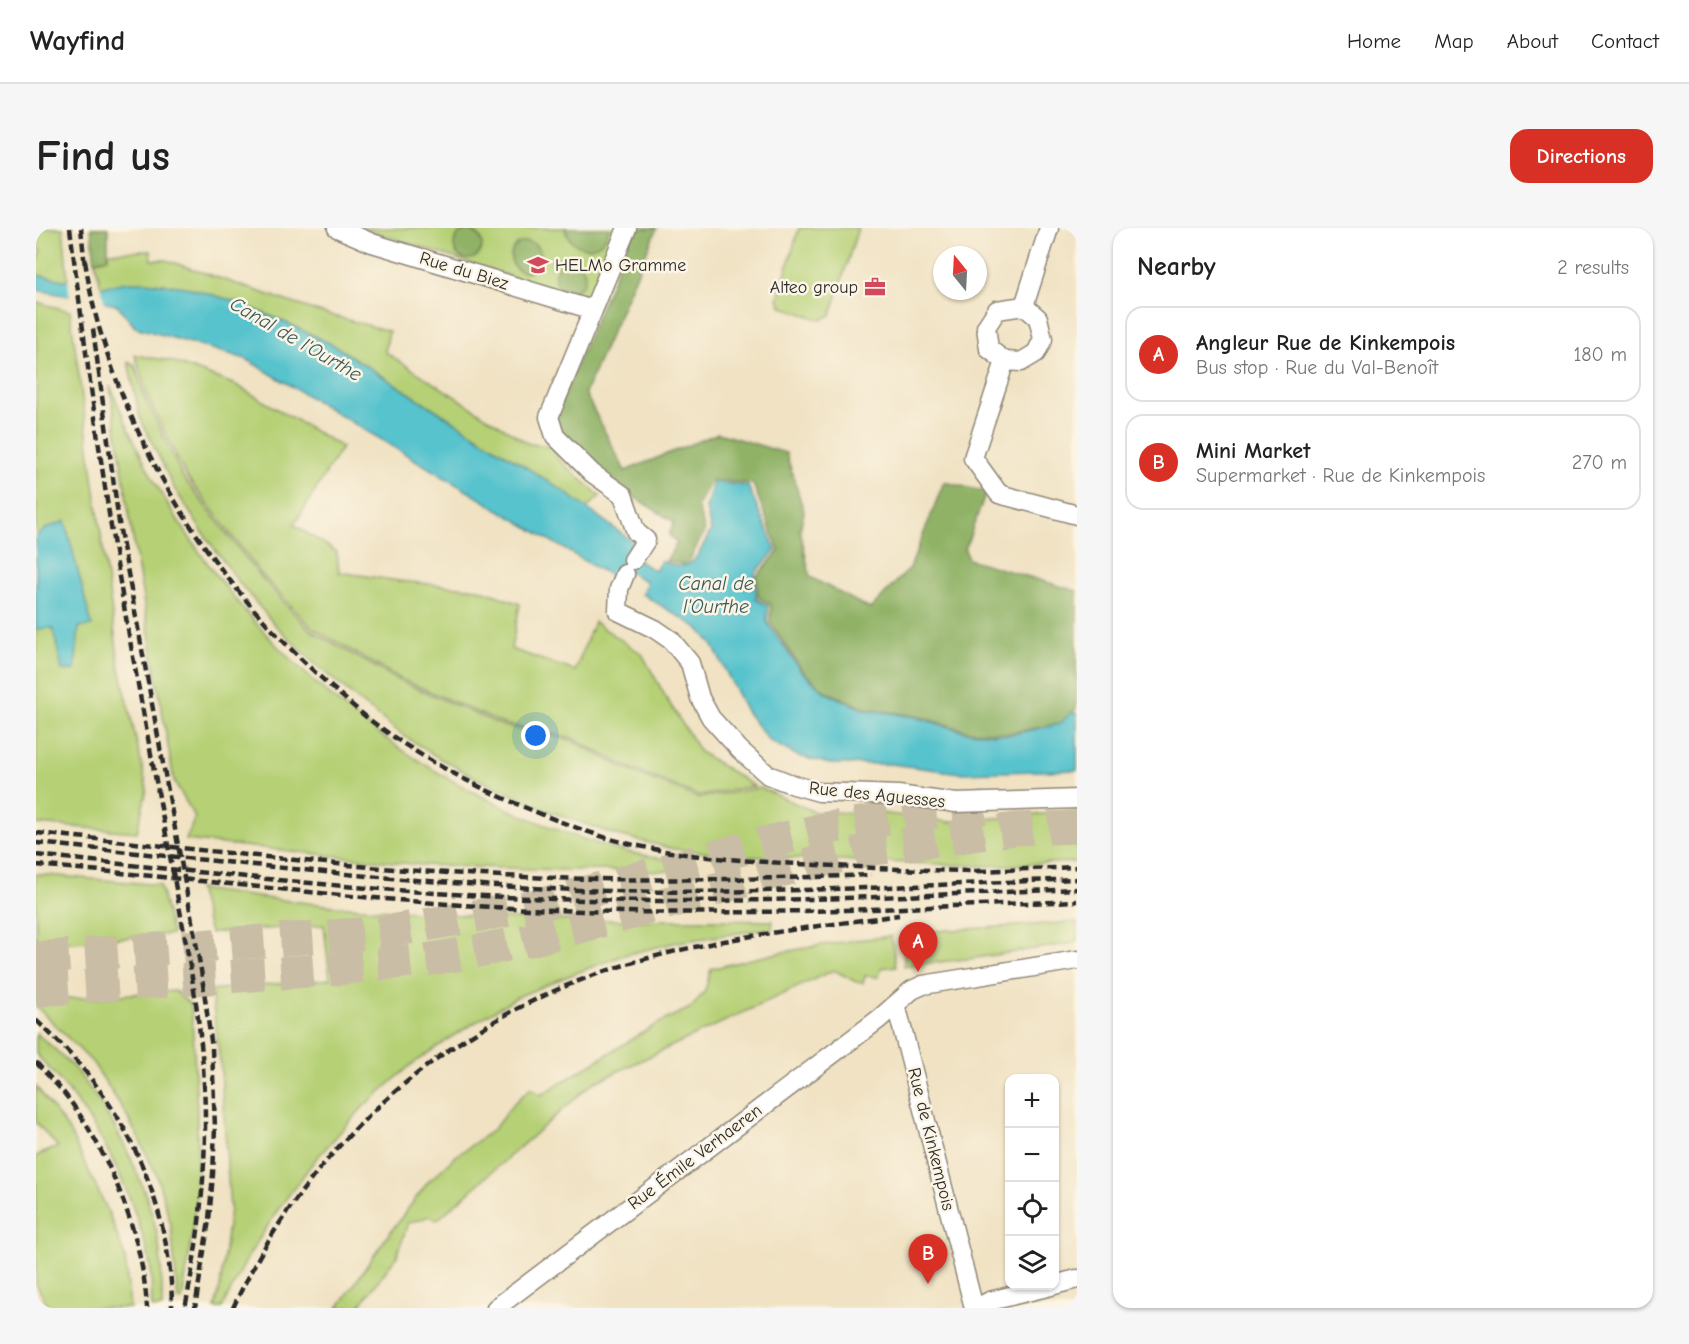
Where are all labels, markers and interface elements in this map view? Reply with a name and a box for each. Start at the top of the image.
text: Wayfind [30,25,125,57]
text: Home [1347,29,1401,53]
text: Map [1434,29,1474,53]
text: About [1507,29,1558,53]
text: Contact [1591,29,1659,53]
button: Directions [1510,129,1653,183]
text: Find us [36,132,170,181]
north arrow [933,246,987,300]
street label: Rue du Biez [417,248,511,295]
text: Nearby [1137,252,1216,282]
school or university icon: HELMo Gramme [526,253,550,277]
place label: HELMo Gramme [555,255,686,276]
text: 2 results [1557,256,1629,279]
office icon: Alteo group [863,275,887,299]
place label: Alteo group [770,277,858,298]
water label: Canal de l'Ourthe [226,292,366,386]
text: Angleur Rue de Kinkempois [1196,330,1455,356]
text: A [1153,343,1164,366]
text: 180 m [1573,343,1627,366]
text: Bus stop · Rue du Val-Benoît [1196,356,1438,379]
text: Mini Market [1196,438,1310,464]
text: B [1152,451,1165,474]
text: 270 m [1572,451,1627,474]
text: Supermarket · Rue de Kinkempois [1196,464,1485,487]
water label: Canal de l'Ourthe [678,572,754,618]
your location [521,721,550,750]
street label: Rue des Aguesses [808,777,946,813]
pin: A [898,922,938,972]
street label: Rue de Kinkempois [903,1065,959,1213]
map controls [1005,1074,1059,1290]
button: + [1005,1074,1059,1128]
street label: Rue Émile Verhaeren [623,1099,766,1214]
button: − [1005,1128,1059,1182]
button: locate [1005,1182,1059,1236]
pin: B [908,1234,948,1284]
button: layers [1005,1236,1059,1290]

